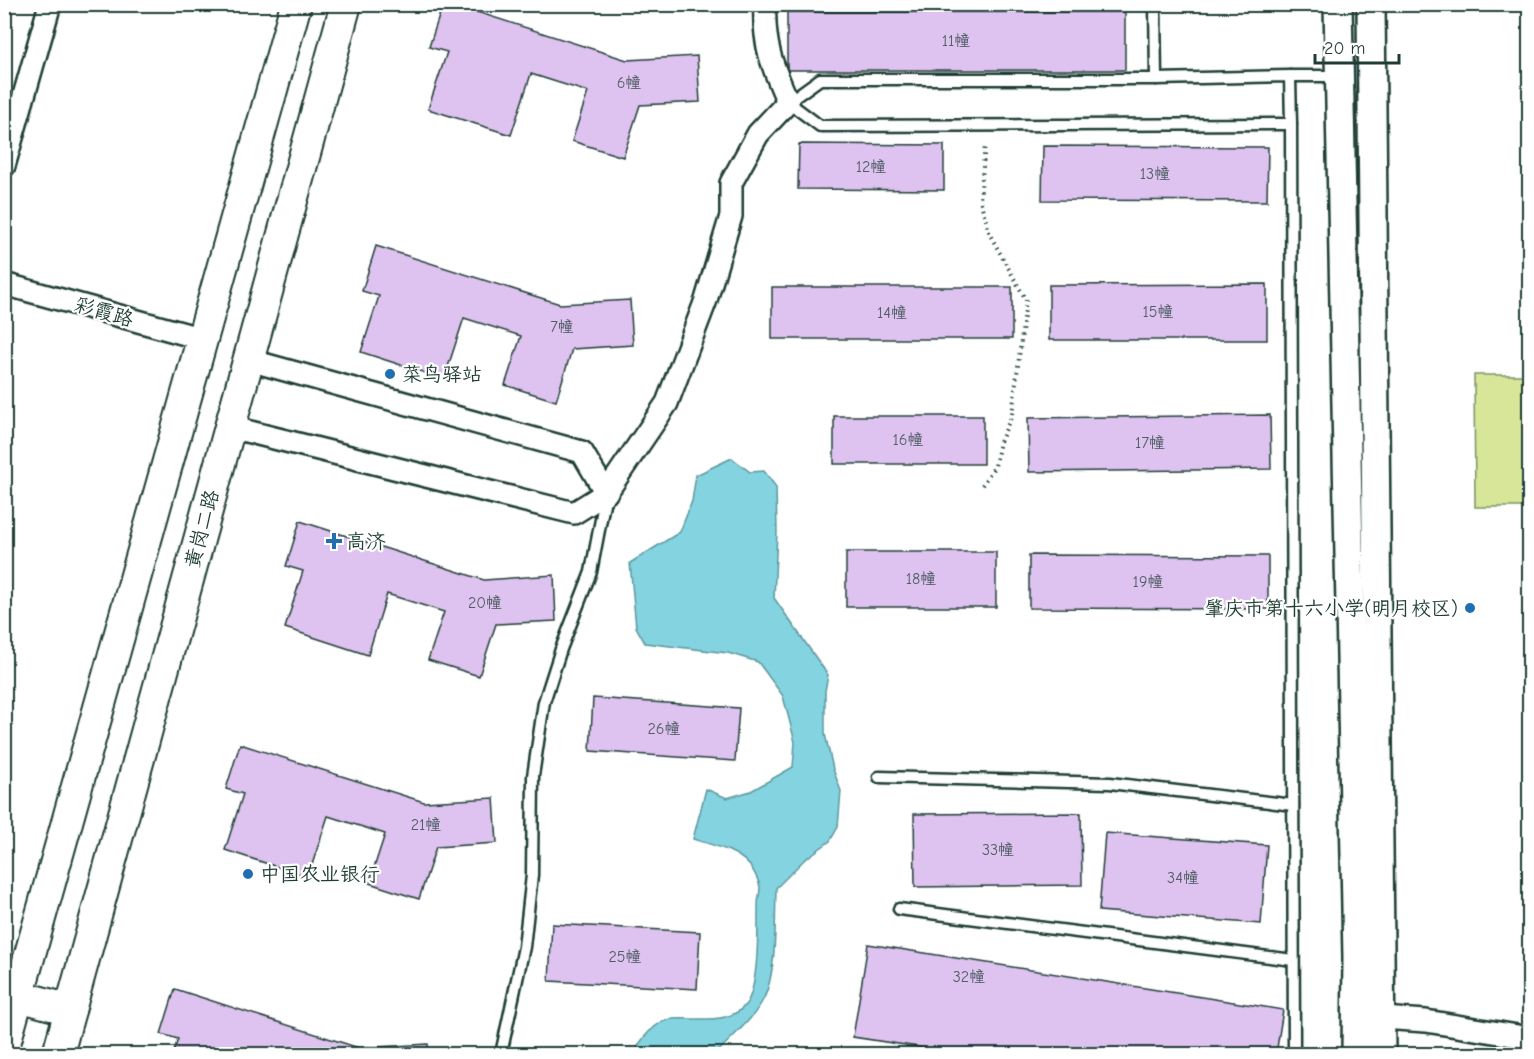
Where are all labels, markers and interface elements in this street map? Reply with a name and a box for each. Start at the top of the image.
scale bar [1315,27,1399,65]
house number: 11幢 [942,32,970,50]
text: 20 m [1324,38,1365,59]
house number: 6幢 [617,74,641,92]
house number: 12幢 [856,158,886,176]
house number: 13幢 [1140,165,1170,183]
street label: 彩霞路 [72,293,137,332]
house number: 15幢 [1142,303,1174,321]
house number: 14幢 [877,304,907,322]
house number: 7幢 [550,318,574,336]
place label: 菜鸟驿站 [402,363,482,386]
marker: 菜鸟驿站 [383,367,397,381]
house number: 16幢 [892,431,924,449]
house number: 17幢 [1135,434,1165,452]
street label: 黄岗二路 [181,486,224,571]
place label: 高济 [346,530,386,553]
marker: 高济 [327,534,341,548]
house number: 18幢 [906,570,936,588]
house number: 19幢 [1133,573,1163,591]
house number: 20幢 [468,594,502,612]
place label: 肇庆市第十六小学(明月校区) [1204,597,1458,620]
marker: 肇庆市第十六小学(明月校区) [1463,601,1477,615]
house number: 26幢 [647,720,681,738]
house number: 21幢 [411,816,441,834]
house number: 33幢 [982,841,1014,859]
place label: 中国农业银行 [260,863,380,886]
marker: 中国农业银行 [241,867,255,881]
house number: 34幢 [1167,869,1199,887]
house number: 25幢 [608,948,642,966]
house number: 32幢 [953,968,985,986]

